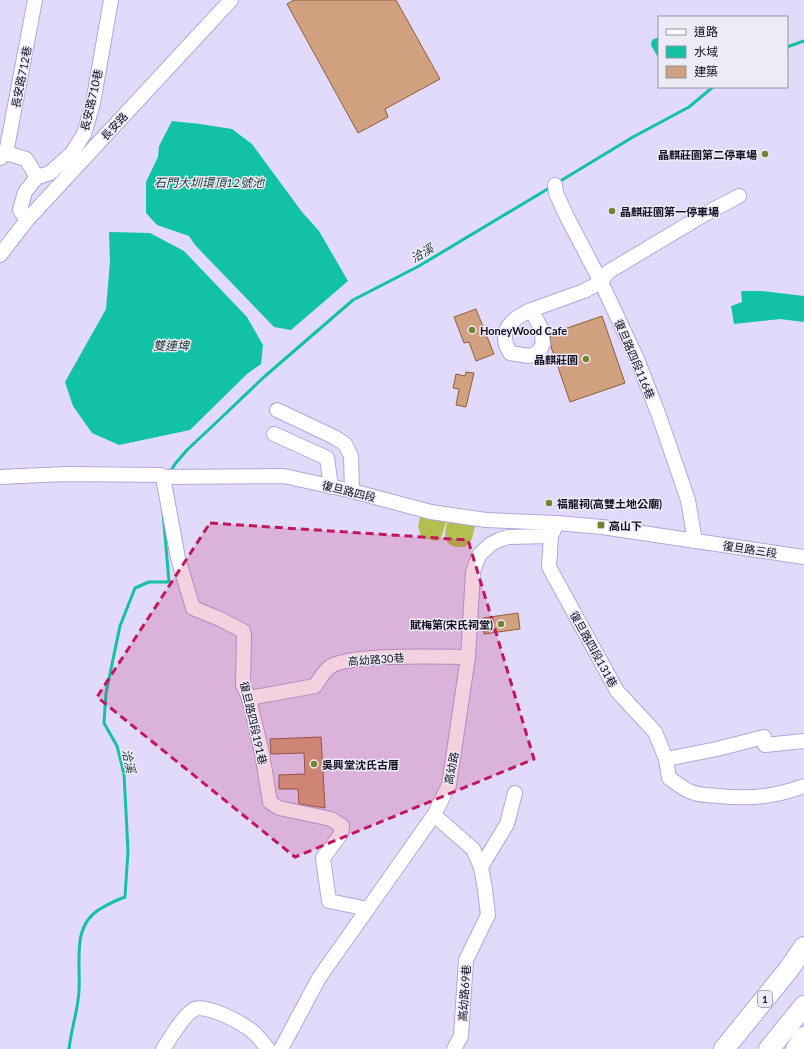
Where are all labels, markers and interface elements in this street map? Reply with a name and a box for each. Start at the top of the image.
legend [658,16,788,88]
text: 道路 [694,24,718,39]
text: 水域 [694,44,718,59]
street label: 長安路712巷 [9,45,33,109]
text: 建築 [694,64,718,79]
street label: 長安路710巷 [78,68,104,132]
street label: 長安路 [98,109,130,143]
place label: 晶麒莊園第二停車場 [658,148,757,161]
marker: 晶麒莊園第二停車場 [760,149,770,159]
water label: 石門大圳環頂12號池 [154,175,266,190]
place label: 晶麒莊園第一停車場 [620,205,719,218]
marker: 晶麒莊園第一停車場 [607,206,617,216]
water label: 洽溪 [408,240,438,265]
street label: 復旦路四段116巷 [612,317,658,401]
place label: HoneyWood Cafe [480,324,567,337]
marker: HoneyWood Cafe [467,325,477,335]
water label: 雙連埤 [153,338,191,353]
place label: 晶麒莊園 [534,353,578,366]
marker: 晶麒莊園 [581,354,591,364]
street label: 復旦路四段 [321,478,377,504]
place label: 福龍祠(高雙土地公廟) [557,497,662,510]
marker: 福龍祠(高雙土地公廟) [544,498,554,508]
place label: 高山下 [609,519,642,532]
marker: 高山下 [596,520,606,530]
street label: 復旦路三段 [722,538,778,560]
street label: 復旦路四段131巷 [568,609,620,689]
place label: 賦梅第(宋氏祠堂) [410,618,493,631]
marker: 賦梅第(宋氏祠堂) [496,619,506,629]
street label: 高幼路30巷 [347,651,405,667]
street label: 復旦路四段191巷 [238,680,270,766]
water label: 洽溪 [119,748,139,776]
street label: 高幼路 [441,751,461,785]
place label: 吳興堂沈氏古厝 [322,758,399,771]
marker: 吳興堂沈氏古厝 [309,759,319,769]
street label: 高幼路69巷 [456,964,472,1022]
road number: 1 [758,991,772,1007]

